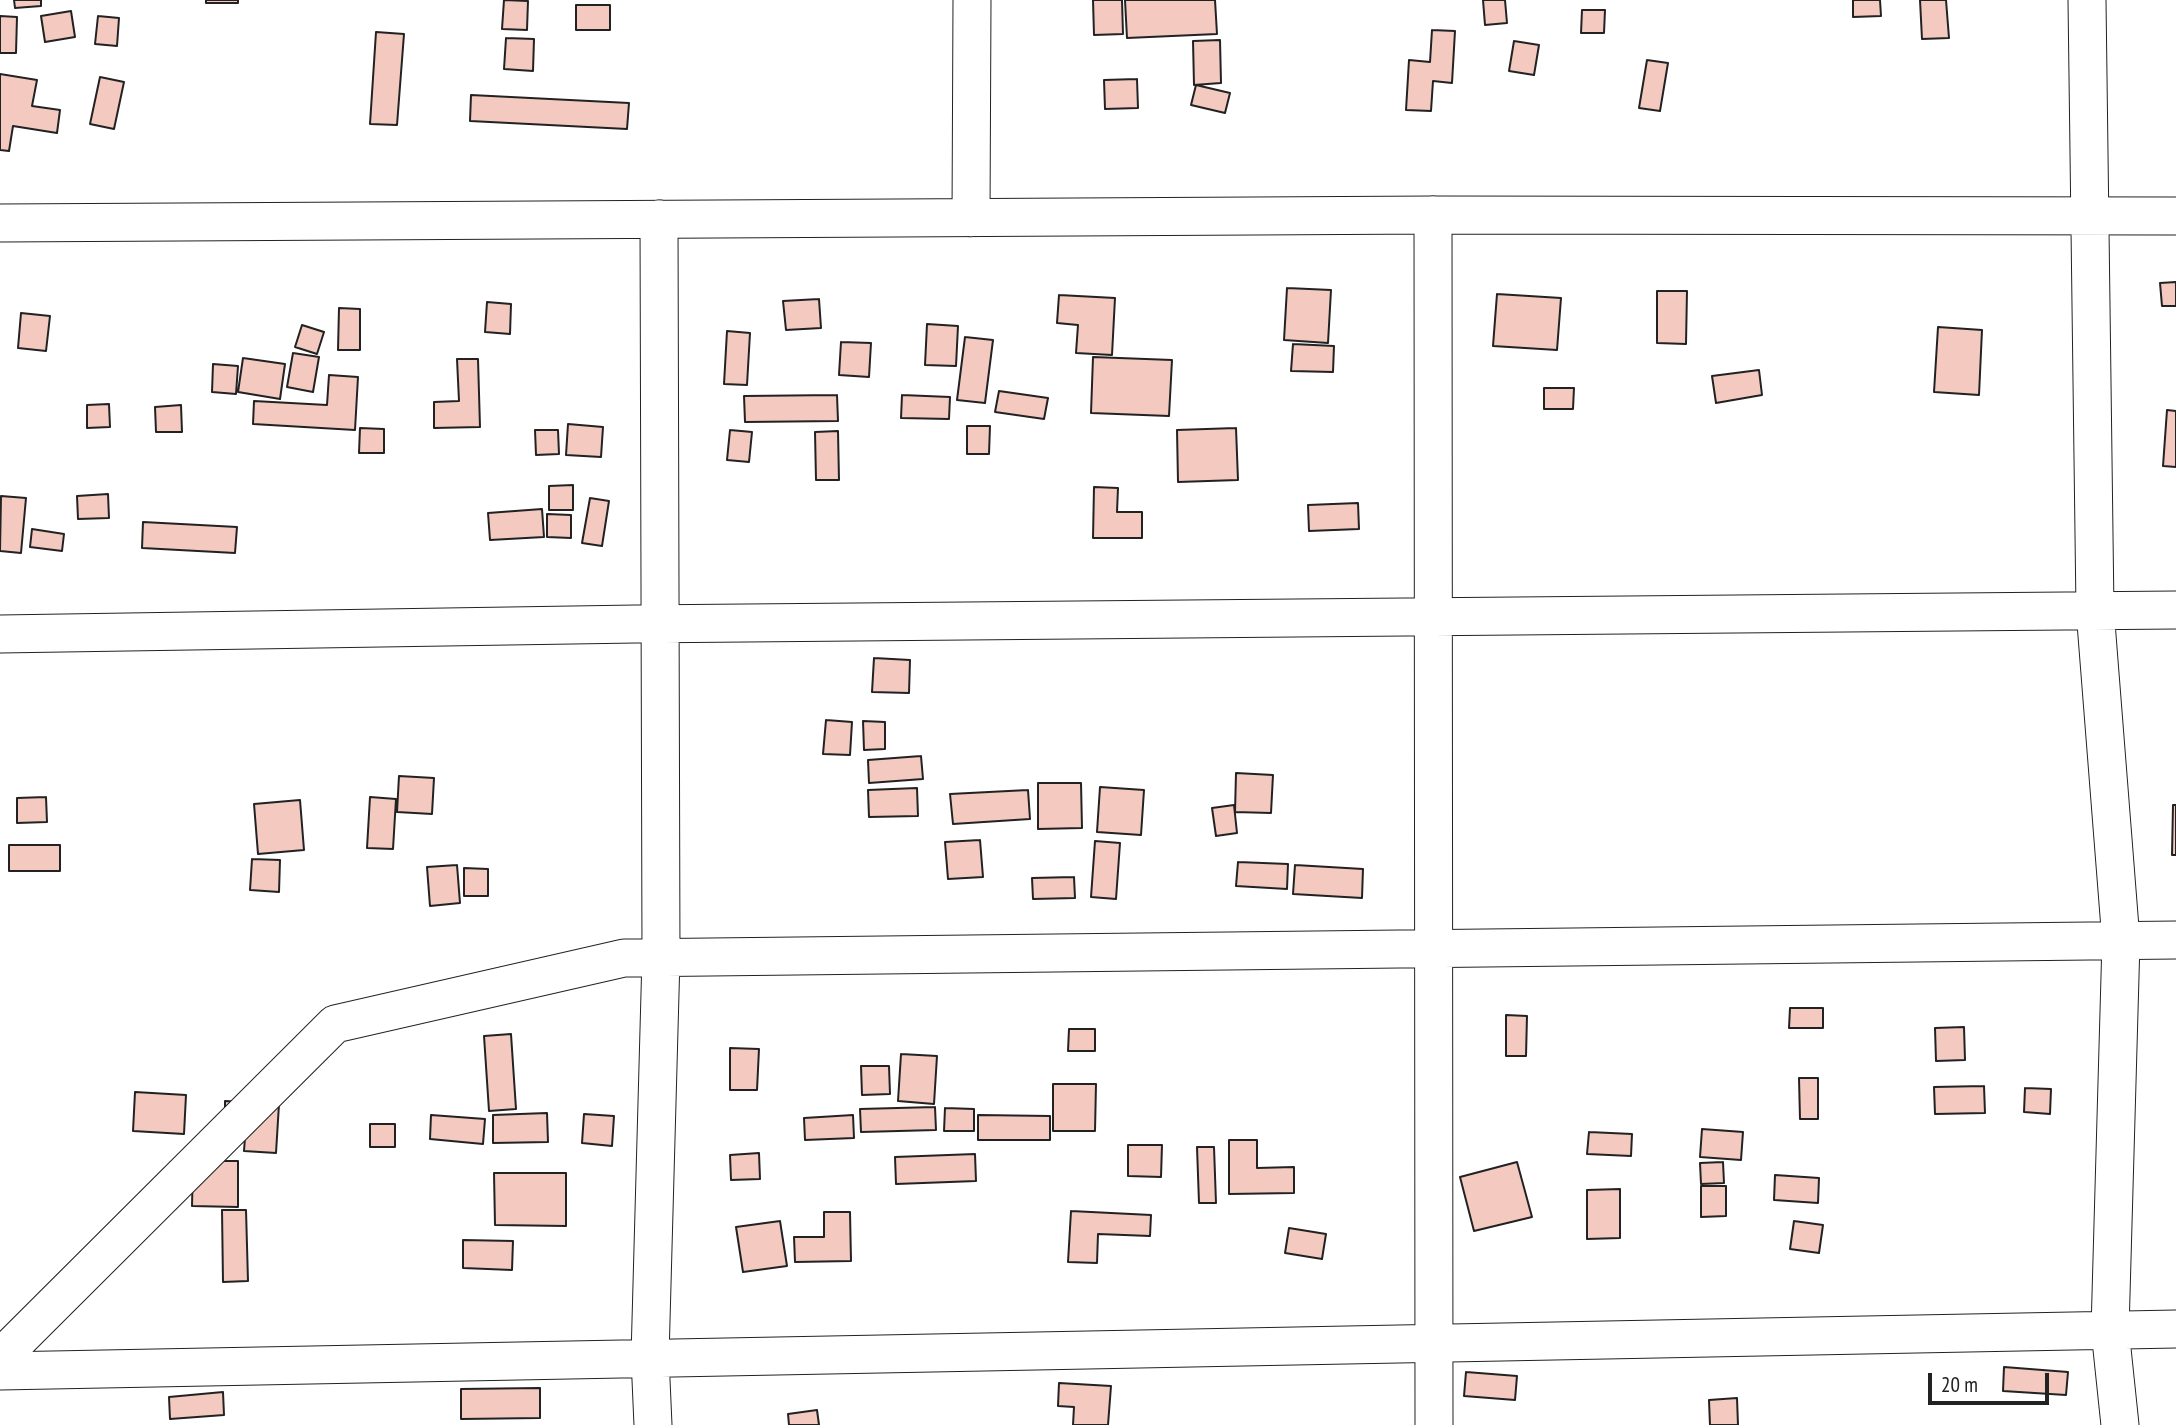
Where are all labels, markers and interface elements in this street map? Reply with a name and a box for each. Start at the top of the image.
scale bar [1931,1358,2052,1402]
text: 20 m [1941,1371,1978,1398]

